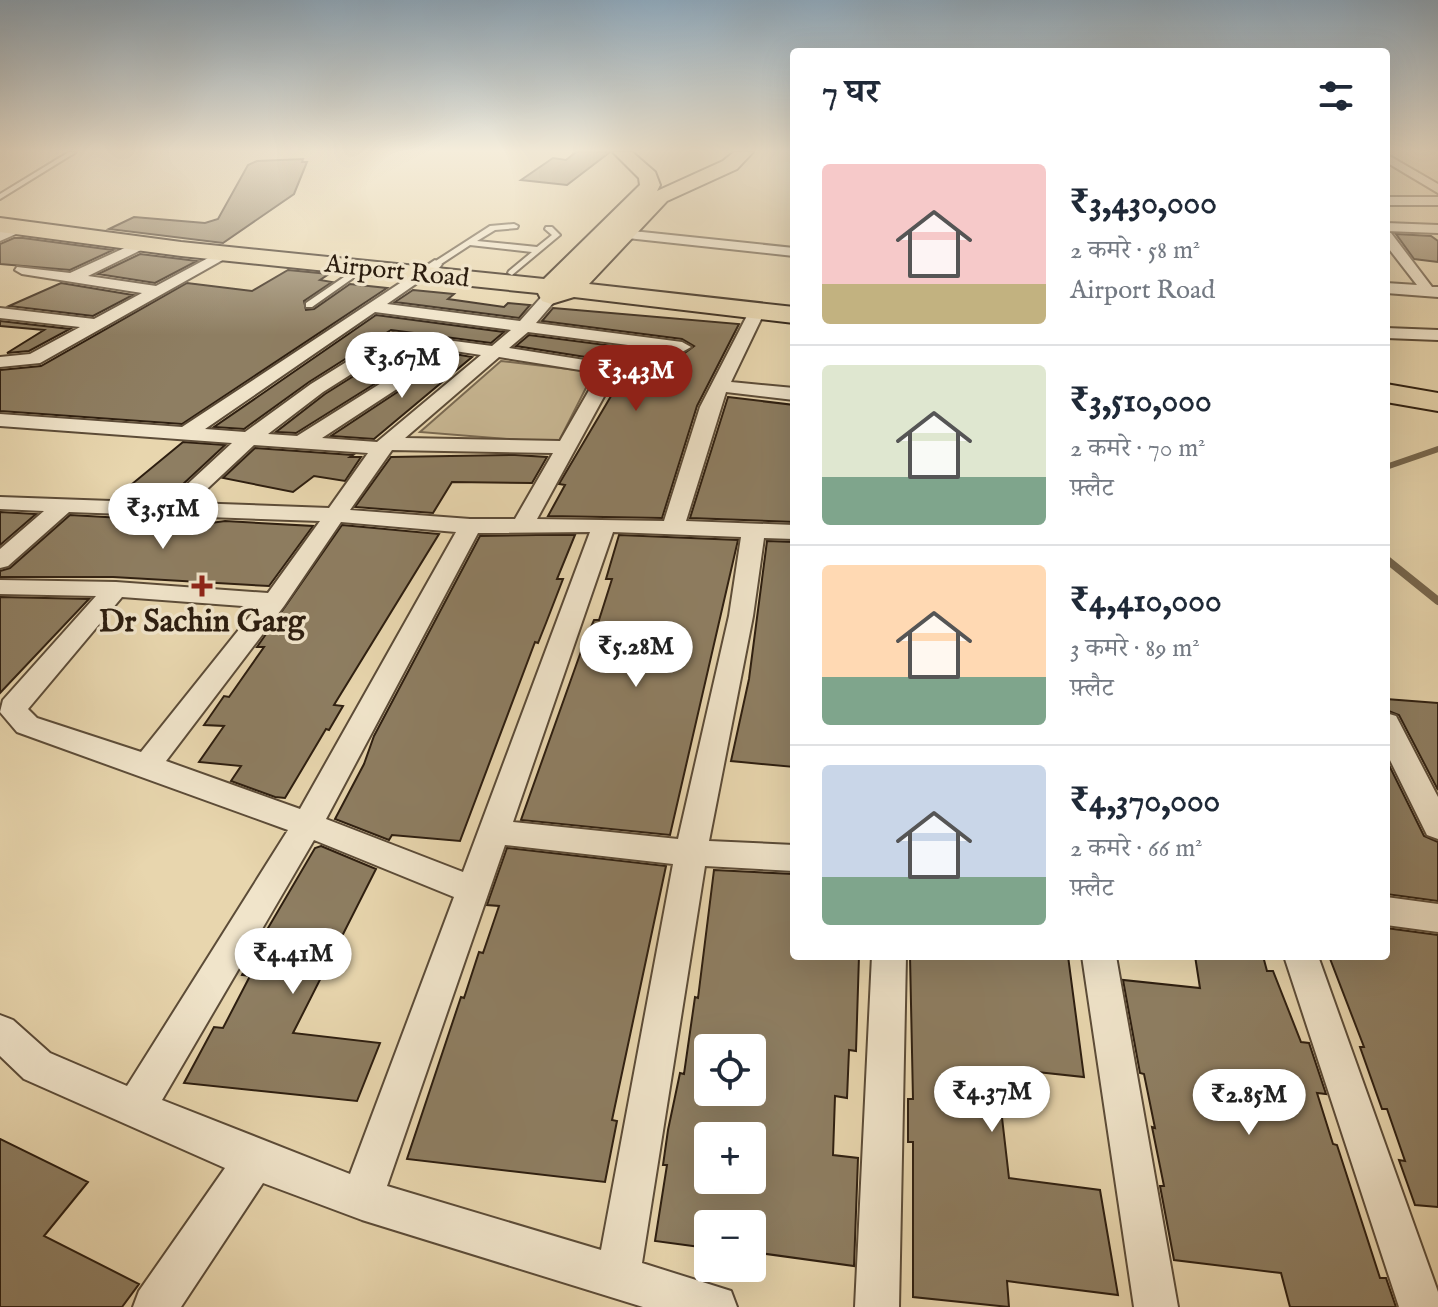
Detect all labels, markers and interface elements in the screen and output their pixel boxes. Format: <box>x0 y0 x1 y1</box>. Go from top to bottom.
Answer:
text: 7 घर <box>822 71 879 114</box>
icon: filters <box>1314 74 1358 118</box>
text: ₹3,430,000 <box>1070 182 1217 225</box>
icon: home <box>886 196 982 292</box>
text: 2 कमरे · 58 m² <box>1070 234 1200 267</box>
street label: Airport Road <box>322 247 471 295</box>
text: Airport Road <box>1070 274 1215 307</box>
pin: ₹3.67M <box>337 332 467 400</box>
text: ₹3.67M <box>363 341 441 374</box>
pin: ₹3.43M <box>571 345 701 413</box>
text: ₹3.43M <box>597 354 675 387</box>
text: ₹3,510,000 <box>1070 380 1212 423</box>
icon: home <box>886 397 982 493</box>
text: 2 कमरे · 70 m² <box>1070 432 1206 465</box>
text: फ़्लैट <box>1070 472 1113 505</box>
pin: ₹3.51M <box>98 483 228 551</box>
text: ₹3.51M <box>126 492 200 525</box>
marker: Dr Sachin Garg <box>191 575 213 597</box>
text: ₹4,410,000 <box>1070 580 1222 623</box>
icon: home <box>886 597 982 693</box>
place label: Dr Sachin Garg <box>99 602 307 643</box>
pin: ₹5.28M <box>571 621 701 689</box>
text: ₹5.28M <box>598 630 674 663</box>
text: 3 कमरे · 89 m² <box>1070 632 1200 665</box>
text: फ़्लैट <box>1070 672 1113 705</box>
text: ₹4,370,000 <box>1070 780 1220 823</box>
icon: home <box>886 797 982 893</box>
text: 2 कमरे · 66 m² <box>1070 832 1203 865</box>
text: फ़्लैट <box>1070 872 1113 905</box>
pin: ₹4.41M <box>228 928 358 996</box>
text: ₹4.41M <box>253 937 333 970</box>
map controls <box>694 1034 766 1282</box>
button: locate <box>694 1034 766 1106</box>
pin: ₹4.37M <box>927 1066 1057 1134</box>
pin: ₹2.85M <box>1184 1069 1314 1137</box>
text: ₹4.37M <box>952 1075 1032 1108</box>
text: ₹2.85M <box>1211 1078 1287 1111</box>
button: + <box>694 1122 766 1194</box>
button: − <box>694 1210 766 1282</box>

